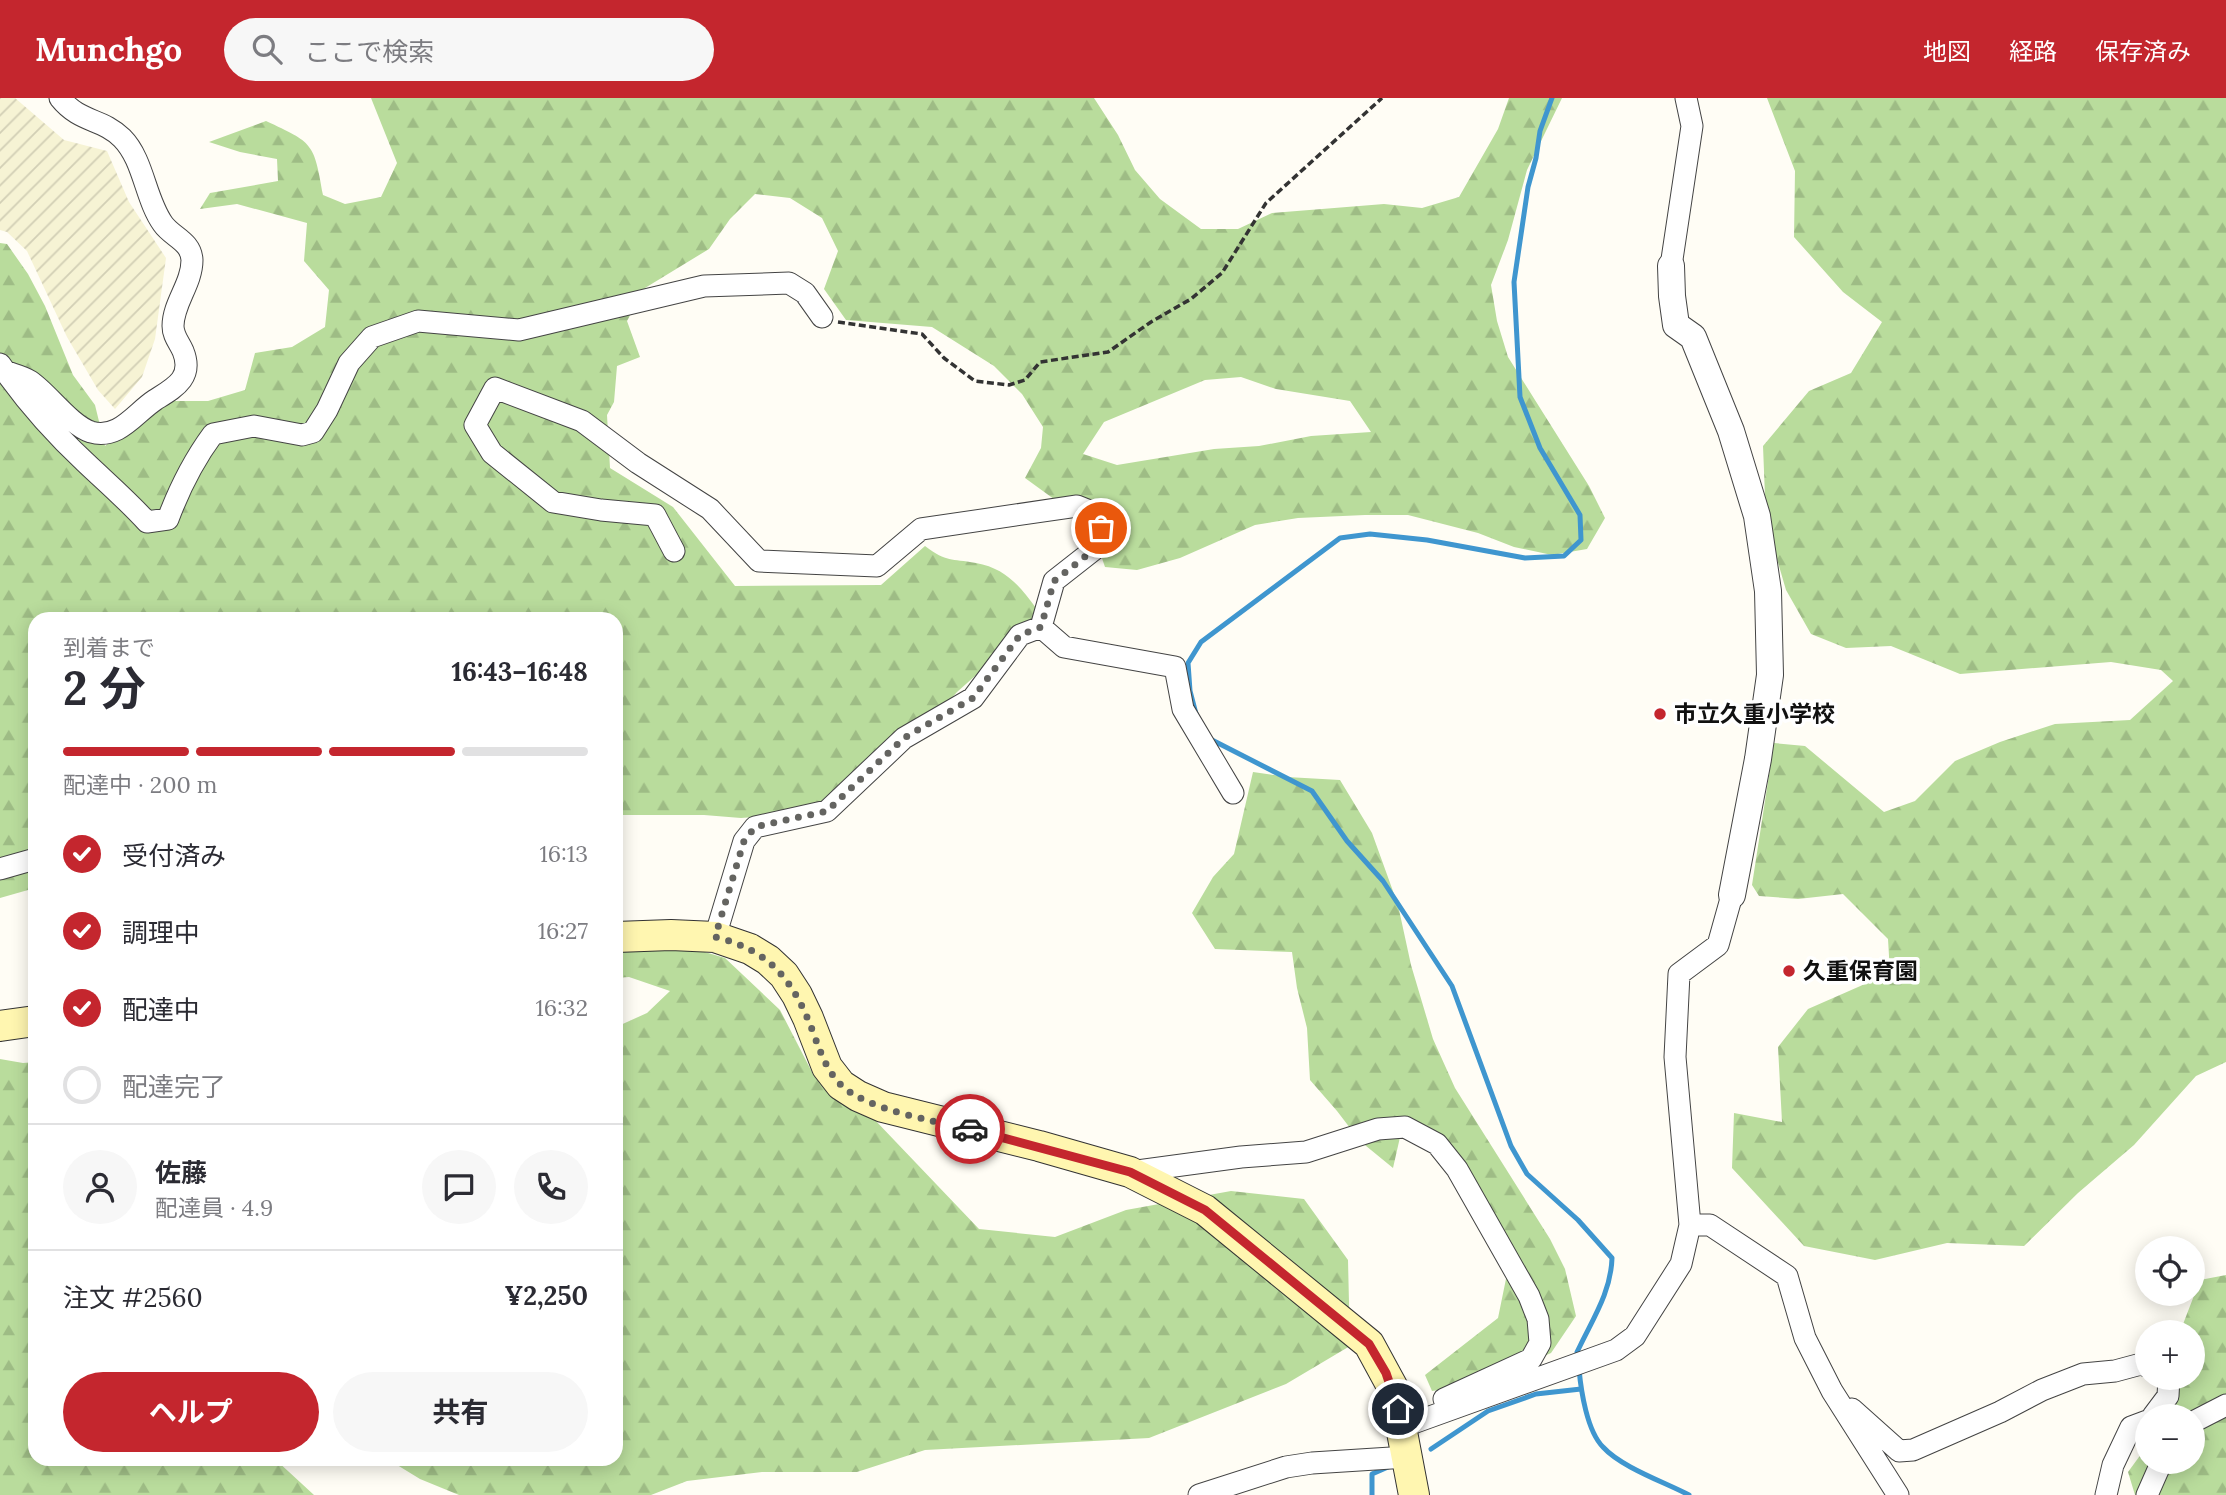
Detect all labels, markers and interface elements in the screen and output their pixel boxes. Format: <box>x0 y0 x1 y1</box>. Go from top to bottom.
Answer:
search box <box>224 18 714 81</box>
text: Munchgo <box>35 28 182 70</box>
icon: search <box>248 30 286 68</box>
text: ここで検索 <box>304 35 434 68</box>
text: 地図 <box>1923 36 1971 67</box>
text: 経路 <box>2009 36 2057 67</box>
text: 保存済み <box>2095 36 2191 67</box>
pin <box>1071 498 1131 558</box>
icon: bag <box>1082 509 1120 547</box>
text: 到着まで <box>63 633 155 662</box>
text: 16:43–16:48 <box>451 655 588 688</box>
text: 2 分 <box>63 659 146 718</box>
place label: 市立久重小学校 <box>1674 699 1835 728</box>
marker: 市立久重小学校 <box>1652 706 1668 722</box>
text: 配達中 · 200 m <box>63 770 217 799</box>
icon: check <box>63 835 101 873</box>
text: 受付済み <box>122 839 226 872</box>
text: 16:13 <box>539 839 588 868</box>
icon: check <box>63 912 101 950</box>
text: 調理中 <box>122 916 200 949</box>
text: 16:27 <box>538 916 588 945</box>
place label: 久重保育園 <box>1803 956 1918 985</box>
marker: 久重保育園 <box>1781 963 1797 979</box>
icon: check <box>63 989 101 1027</box>
text: 配達中 <box>122 993 200 1026</box>
text: 16:32 <box>535 993 588 1022</box>
text: 配達完了 <box>122 1070 226 1103</box>
courier <box>935 1094 1005 1164</box>
icon: car <box>951 1110 989 1148</box>
button: person <box>63 1150 137 1224</box>
button: chat <box>422 1150 496 1224</box>
button: phone <box>514 1150 588 1224</box>
text: 佐藤 <box>155 1156 207 1189</box>
text: 配達員 · 4.9 <box>155 1193 273 1222</box>
map controls <box>2135 1236 2205 1474</box>
button: locate <box>2135 1236 2205 1306</box>
text: ¥2,250 <box>504 1279 588 1312</box>
text: 注文 #2560 <box>63 1281 203 1314</box>
button: + <box>2135 1320 2205 1390</box>
button: ヘルプ <box>63 1372 319 1452</box>
button: 共有 <box>333 1372 588 1452</box>
pin <box>1368 1379 1428 1439</box>
icon: home <box>1379 1390 1417 1428</box>
button: − <box>2135 1404 2205 1474</box>

